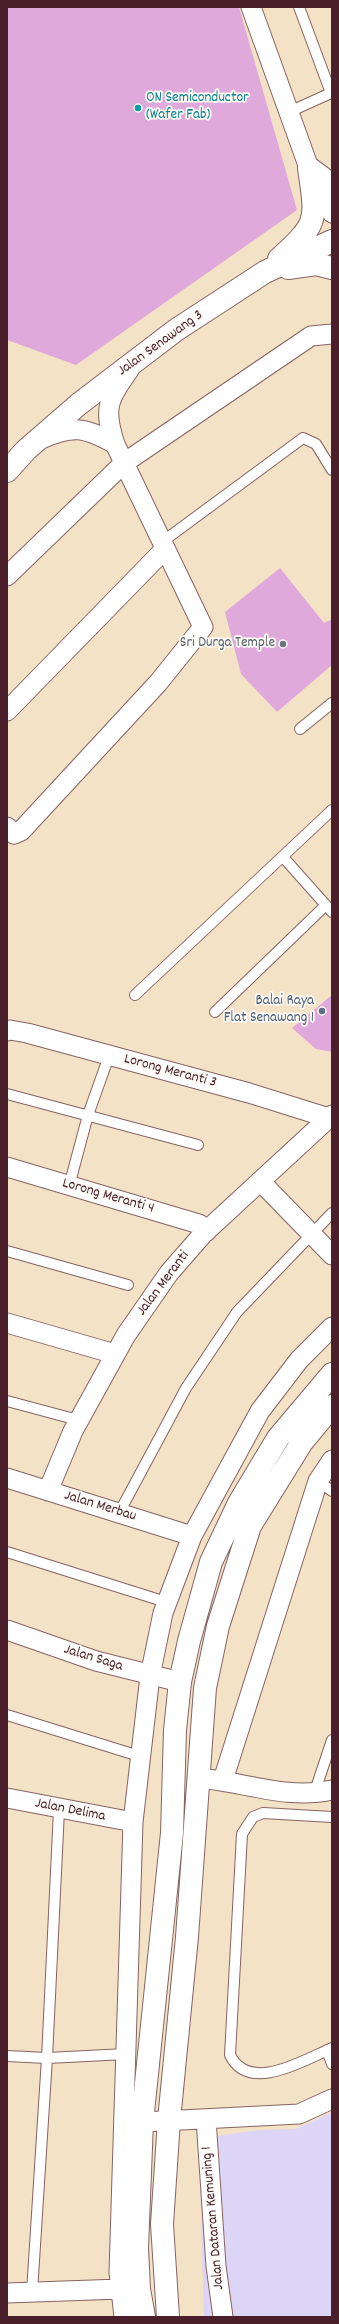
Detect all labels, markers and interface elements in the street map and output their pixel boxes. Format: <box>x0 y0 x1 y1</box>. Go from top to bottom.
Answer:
place label: ON Semiconductor (Wafer Fab) <box>146 90 249 125</box>
marker: ON Semiconductor (Wafer Fab) <box>133 103 143 113</box>
street label: Jalan Senawang 3 <box>115 307 207 381</box>
place label: Sri Durga Temple <box>180 635 275 653</box>
marker: Sri Durga Temple <box>278 639 288 649</box>
place label: Balai Raya Flat Senawang 1 <box>224 993 314 1028</box>
marker: Balai Raya Flat Senawang 1 <box>317 1006 327 1016</box>
street label: Lorong Meranti 3 <box>122 1051 218 1093</box>
street label: Lorong Meranti 4 <box>60 1175 156 1219</box>
street label: Jalan Meranti <box>134 1248 194 1320</box>
street label: Jalan Merbau <box>62 1488 138 1526</box>
street label: Jalan Saga <box>61 1642 125 1676</box>
street label: Jalan Delima <box>33 1795 107 1827</box>
street label: Jalan Dataran Kemuning 1 <box>199 2146 229 2290</box>

